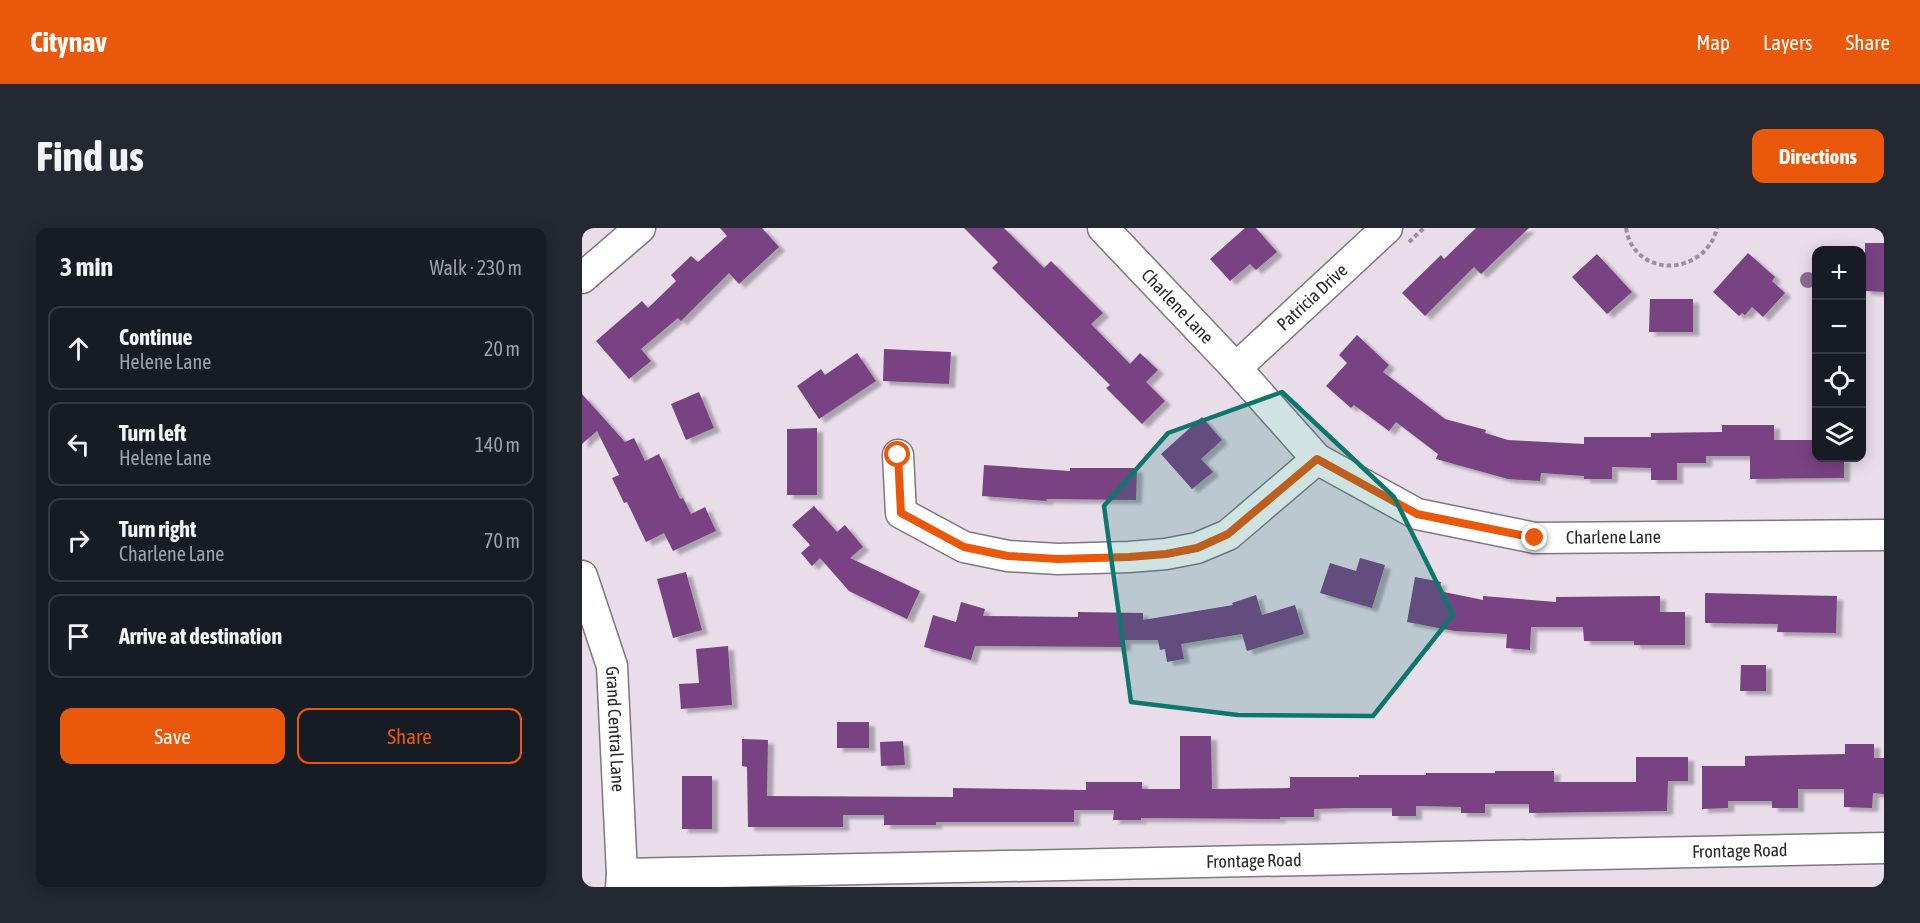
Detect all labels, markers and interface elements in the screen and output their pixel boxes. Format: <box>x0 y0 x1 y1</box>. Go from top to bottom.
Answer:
text: Citynav <box>30 26 107 58</box>
text: Map <box>1696 30 1730 54</box>
text: Layers <box>1763 30 1813 54</box>
text: Share <box>1846 30 1890 54</box>
button: Directions <box>1752 129 1884 183</box>
text: Find us <box>36 132 144 180</box>
map controls <box>1812 246 1866 462</box>
button: + <box>1812 246 1866 300</box>
text: 3 min <box>60 252 113 282</box>
text: Walk · 230 m <box>430 256 522 279</box>
street label: Patricia Drive <box>1272 259 1351 335</box>
street label: Charlene Lane <box>1137 264 1218 348</box>
button: − <box>1812 300 1866 354</box>
text: Continue <box>119 324 193 350</box>
icon: ahead <box>62 332 95 365</box>
text: 20 m <box>484 337 520 360</box>
text: Helene Lane <box>119 350 211 373</box>
button: locate <box>1812 354 1866 408</box>
button: layers <box>1812 408 1866 462</box>
text: Turn left <box>119 420 186 446</box>
icon: left <box>62 428 95 461</box>
text: 140 m <box>475 433 520 456</box>
route start <box>884 441 910 467</box>
text: Helene Lane <box>119 446 211 469</box>
text: Turn right <box>119 516 196 542</box>
icon: right <box>62 524 95 557</box>
route end <box>1521 524 1547 550</box>
street label: Charlene Lane <box>1566 526 1661 548</box>
text: 70 m <box>484 529 520 552</box>
text: Charlene Lane <box>119 542 224 565</box>
icon: arrive <box>62 620 95 653</box>
text: Arrive at destination <box>119 623 282 649</box>
street label: Grand Central Lane <box>602 666 629 792</box>
button: Save <box>60 708 285 764</box>
button: Share <box>297 708 522 764</box>
street label: Frontage Road <box>1692 839 1788 862</box>
street label: Frontage Road <box>1206 849 1302 872</box>

